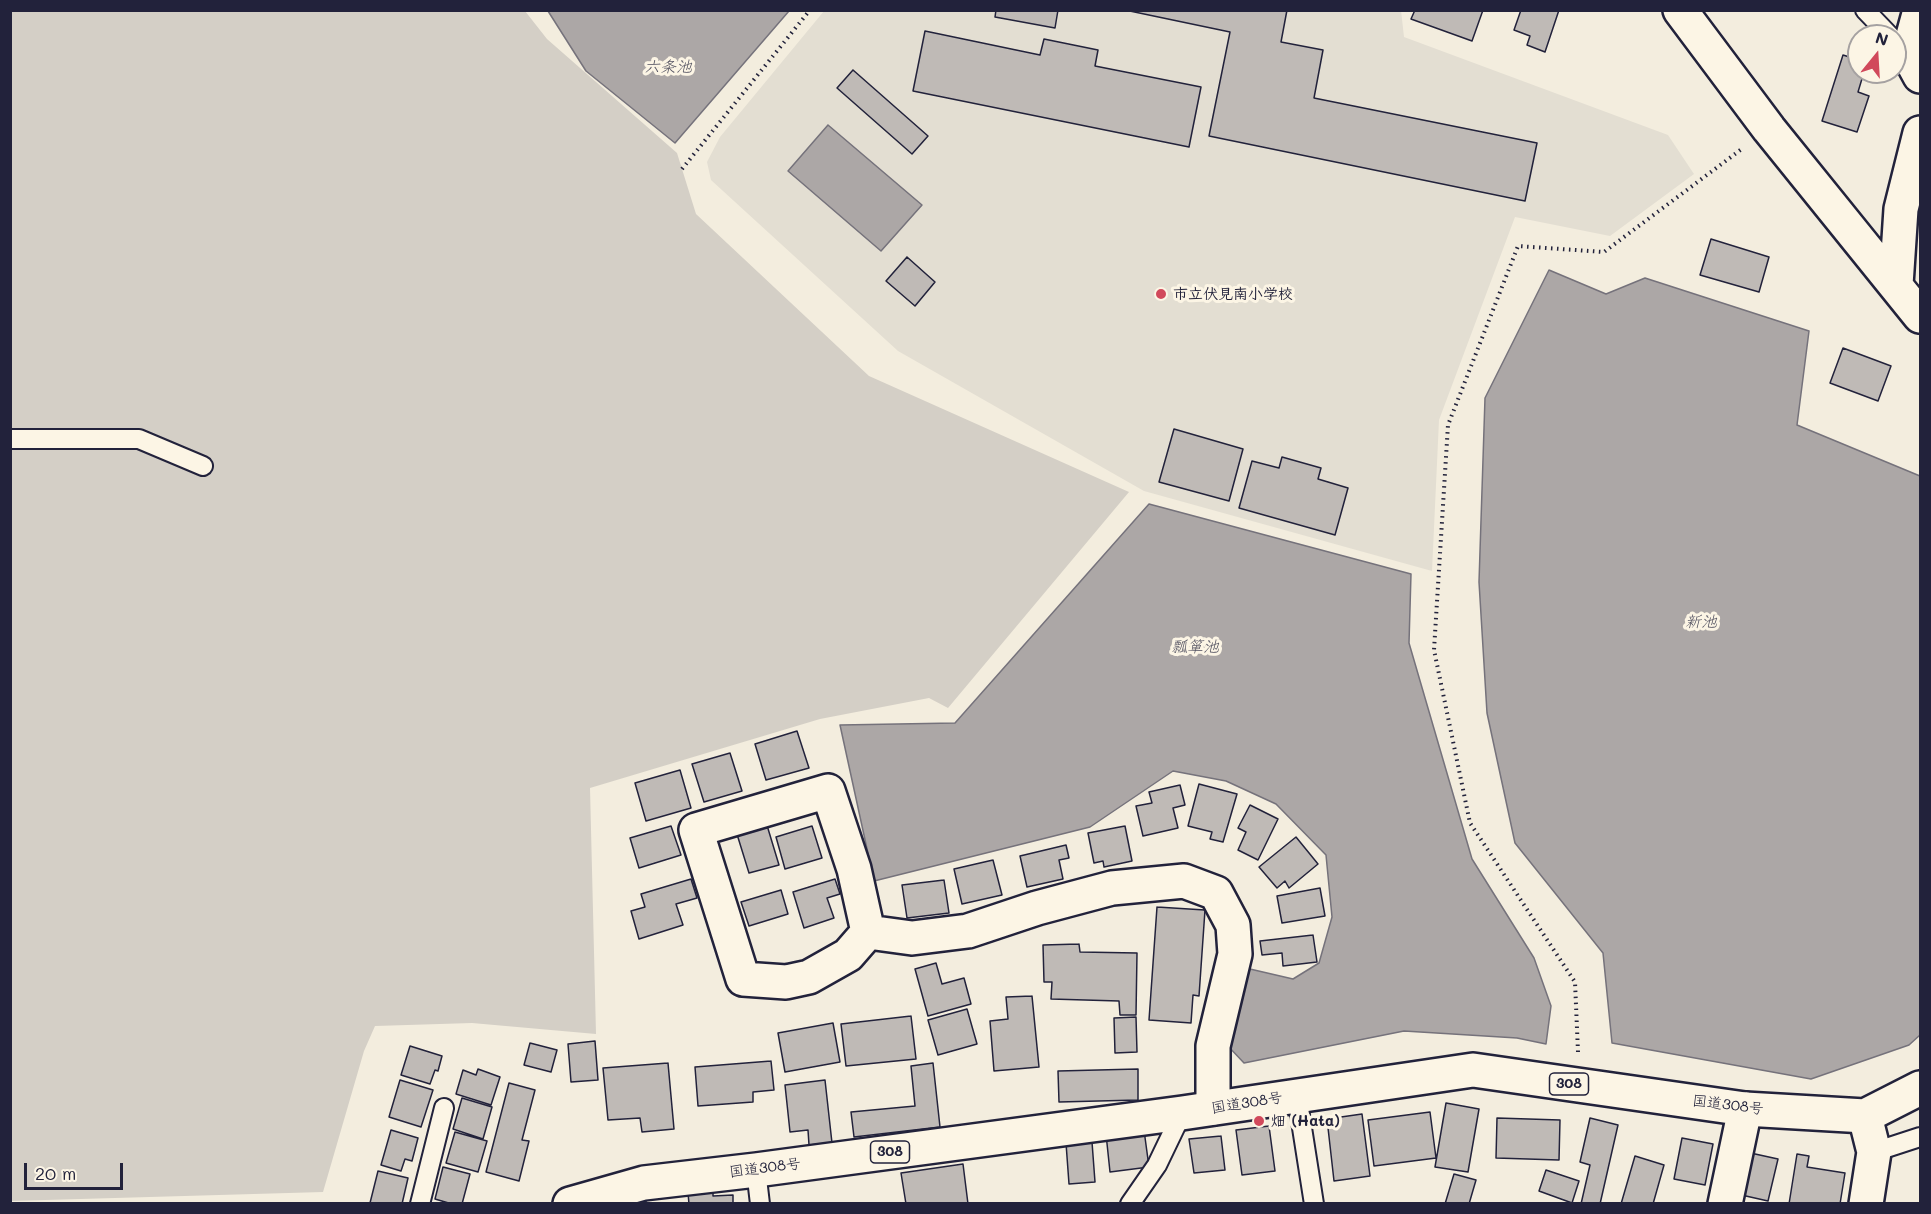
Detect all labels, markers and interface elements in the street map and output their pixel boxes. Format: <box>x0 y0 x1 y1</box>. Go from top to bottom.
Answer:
north arrow <box>1847 24 1907 84</box>
text: N <box>1873 26 1891 50</box>
water label: 六条池 <box>644 57 692 77</box>
place label: 市立伏見南小学校 <box>1173 285 1293 303</box>
marker: 市立伏見南小学校 <box>1154 287 1168 301</box>
water label: 新池 <box>1685 612 1717 632</box>
water label: 瓢箪池 <box>1171 637 1219 657</box>
road number: 308 <box>1550 1073 1588 1095</box>
street label: 国道308号 <box>1210 1088 1284 1118</box>
street label: 国道308号 <box>1691 1092 1765 1118</box>
place label: 畑 (Hata) <box>1271 1112 1340 1130</box>
marker: 畑 (Hata) <box>1252 1114 1266 1128</box>
road number: 308 <box>870 1141 910 1163</box>
scale bar <box>27 1151 126 1189</box>
street label: 国道308号 <box>728 1155 802 1181</box>
text: 20 m <box>35 1161 76 1185</box>

